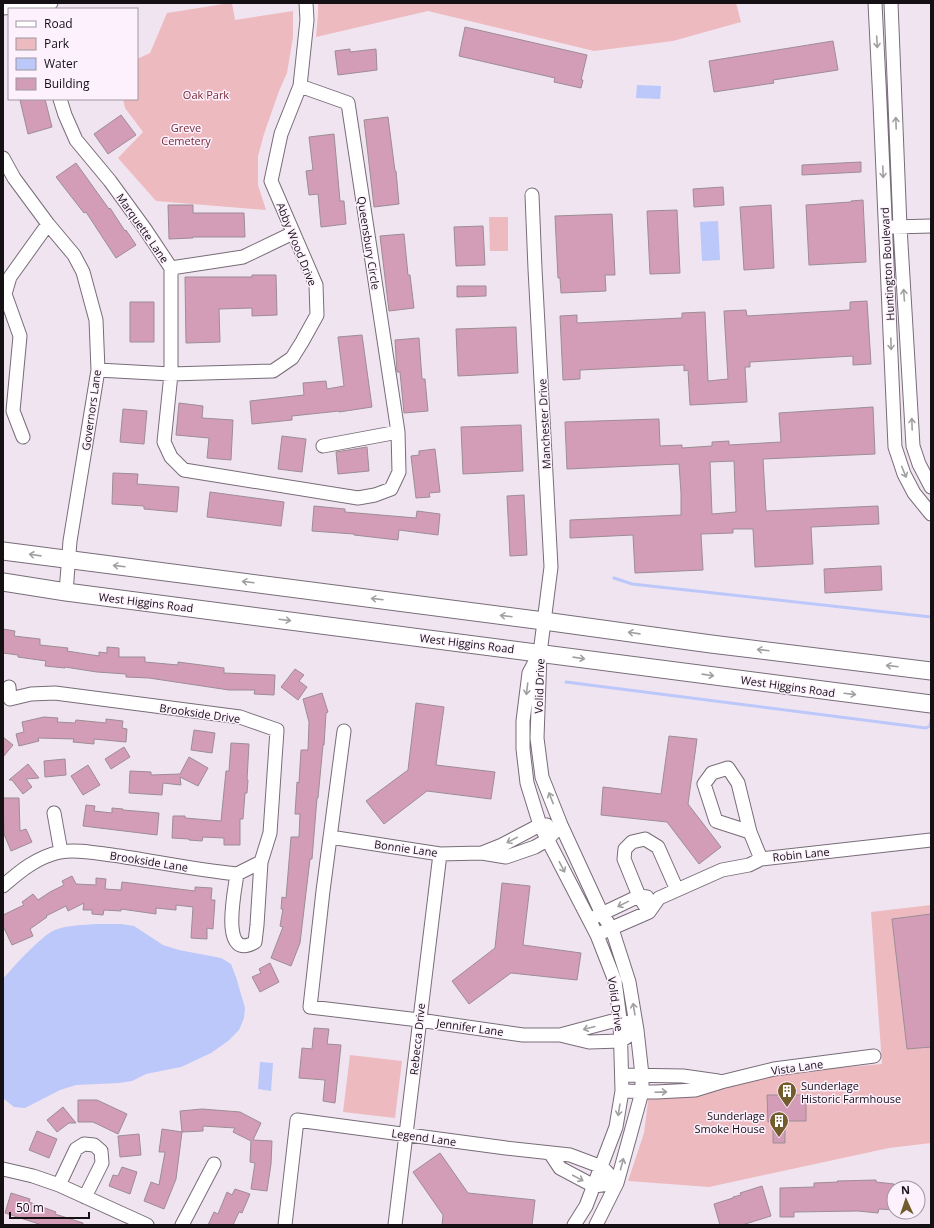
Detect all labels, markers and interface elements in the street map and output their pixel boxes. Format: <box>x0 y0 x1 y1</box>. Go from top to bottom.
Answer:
legend <box>8 8 138 100</box>
text: Road <box>44 15 73 32</box>
text: Park <box>44 35 70 52</box>
one-way arrow <box>873 35 880 48</box>
text: Water <box>44 55 78 72</box>
text: Building <box>44 75 90 92</box>
park label: Oak Park <box>183 87 229 102</box>
one-way arrow <box>892 117 900 130</box>
park label: Greve Cemetery <box>161 120 211 148</box>
one-way arrow <box>879 165 887 178</box>
street label: Marquette Lane <box>113 190 173 266</box>
street label: Queensbury Circle <box>354 195 384 291</box>
street label: Abby Wood Drive <box>273 200 321 288</box>
street label: Huntington Boulevard <box>877 207 897 321</box>
one-way arrow <box>901 289 908 302</box>
one-way arrow <box>887 337 894 350</box>
street label: Governors Lane <box>78 369 104 451</box>
street label: Manchester Drive <box>534 378 554 470</box>
one-way arrow <box>908 418 915 431</box>
one-way arrow <box>900 466 908 478</box>
one-way arrow <box>29 551 42 559</box>
one-way arrow <box>113 562 126 570</box>
one-way arrow <box>242 579 255 586</box>
street label: West Higgins Road <box>98 589 194 615</box>
one-way arrow <box>371 595 384 603</box>
one-way arrow <box>499 612 512 620</box>
one-way arrow <box>278 616 291 624</box>
one-way arrow <box>628 629 641 637</box>
street label: West Higgins Road <box>419 630 515 656</box>
one-way arrow <box>757 646 770 654</box>
one-way arrow <box>572 654 585 662</box>
street label: Volid Drive <box>531 658 547 714</box>
one-way arrow <box>886 662 899 670</box>
one-way arrow <box>701 671 714 679</box>
street label: West Higgins Road <box>740 672 836 700</box>
one-way arrow <box>523 682 531 695</box>
one-way arrow <box>843 690 856 698</box>
street label: Brookside Drive <box>159 700 241 726</box>
one-way arrow <box>546 792 554 804</box>
street label: Bonnie Lane <box>373 836 439 860</box>
one-way arrow <box>506 836 518 844</box>
street label: Robin Lane <box>772 844 830 864</box>
street label: Brookside Lane <box>109 847 189 875</box>
one-way arrow <box>558 861 566 873</box>
one-way arrow <box>617 901 629 908</box>
street label: Volid Drive <box>605 976 627 1032</box>
street label: Rebecca Drive <box>406 1002 428 1076</box>
one-way arrow <box>630 1003 638 1016</box>
street label: Jennifer Lane <box>435 1015 504 1039</box>
one-way arrow <box>582 1025 595 1032</box>
street label: Vista Lane <box>770 1056 824 1078</box>
place label: Sunderlage Historic Farmhouse <box>801 1078 901 1106</box>
building icon: Sunderlage Historic Farmhouse <box>776 1080 798 1108</box>
one-way arrow <box>654 1088 667 1096</box>
one-way arrow <box>615 1103 623 1116</box>
place label: Sunderlage Smoke House <box>694 1108 765 1136</box>
building icon: Sunderlage Smoke House <box>768 1110 790 1138</box>
street label: Legend Lane <box>391 1125 457 1149</box>
one-way arrow <box>619 1158 626 1171</box>
one-way arrow <box>572 1175 584 1182</box>
north arrow <box>886 1180 926 1220</box>
text: N <box>901 1182 910 1197</box>
scale bar <box>10 1194 89 1220</box>
text: 50 m <box>16 1199 44 1216</box>

